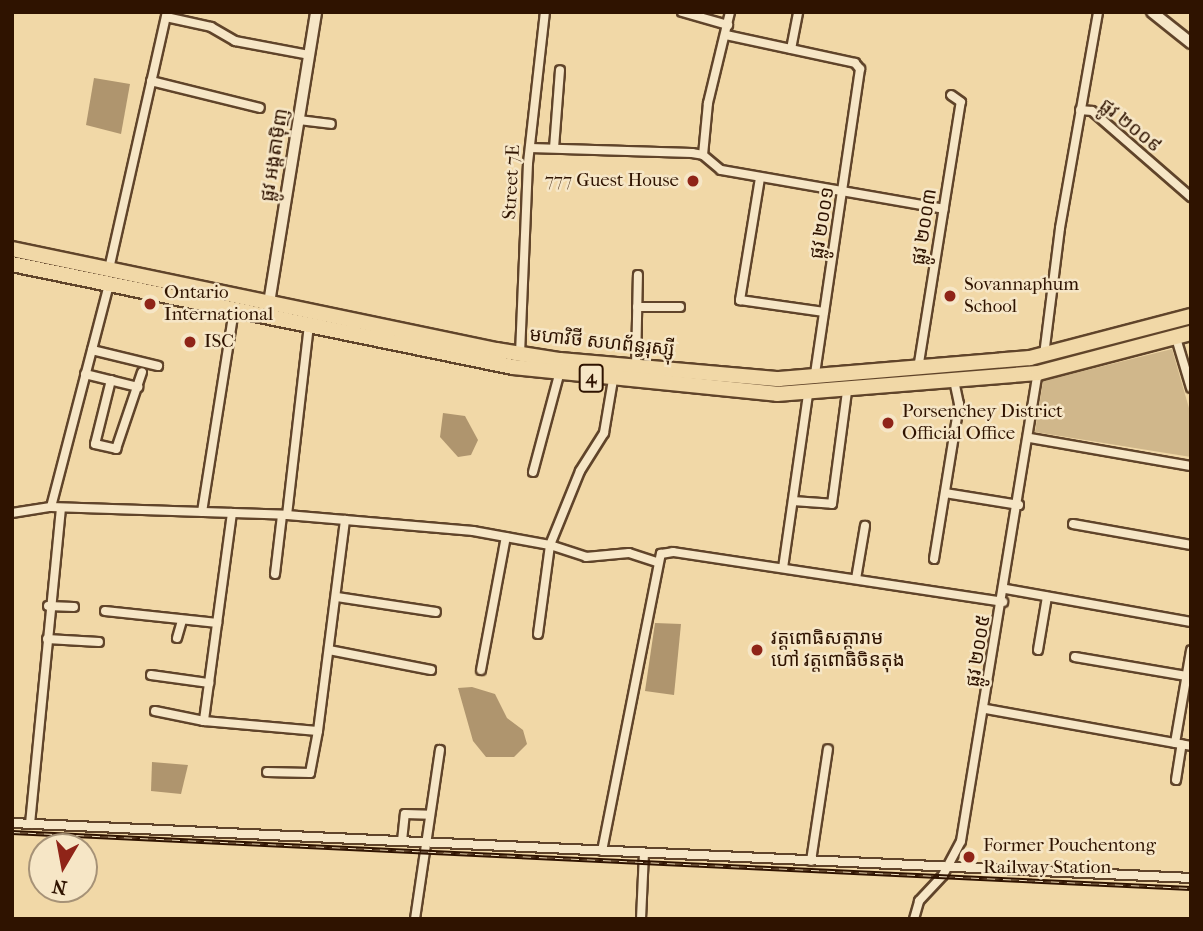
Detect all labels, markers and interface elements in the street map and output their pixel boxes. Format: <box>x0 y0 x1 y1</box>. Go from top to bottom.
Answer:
street label: ផ្លូវ ២០០៩ <box>1095 94 1165 158</box>
street label: ផ្លូវ អង្តតាម៉ិញ <box>256 107 294 203</box>
street label: Street 7E <box>499 144 525 220</box>
place label: 777 Guest House <box>545 170 679 192</box>
marker: 777 Guest House <box>685 173 701 189</box>
street label: ផ្លូវ ២០០១ <box>806 185 840 261</box>
street label: ផ្លូវ ២០០៣ <box>908 187 942 267</box>
place label: Sovannaphum School <box>964 274 1079 318</box>
place label: Ontario International <box>164 282 273 326</box>
marker: Sovannaphum School <box>942 288 958 304</box>
marker: Ontario International <box>142 296 158 312</box>
street label: មហាវិថី សហព័ន្ធរុស្ស៊ី <box>528 324 676 362</box>
place label: ISC <box>204 331 234 353</box>
marker: ISC <box>182 334 198 350</box>
road number: 4 <box>577 364 605 392</box>
place label: Porsenchey District Official Office <box>902 401 1063 445</box>
marker: Porsenchey District Official Office <box>880 415 896 431</box>
street label: ផ្លូវ ២០០៥ <box>962 613 996 689</box>
place label: វត្តពោធិសត្តារាម ហៅ វត្តពោធិចិនតុង <box>771 628 905 672</box>
marker: វត្តពោធិសត្តារាម ហៅ វត្តពោធិចិនតុង <box>749 642 765 658</box>
north arrow <box>28 833 98 903</box>
place label: Former Pouchentong Railway Station <box>983 835 1156 879</box>
marker: Former Pouchentong Railway Station <box>961 849 977 865</box>
text: N <box>51 875 69 899</box>

